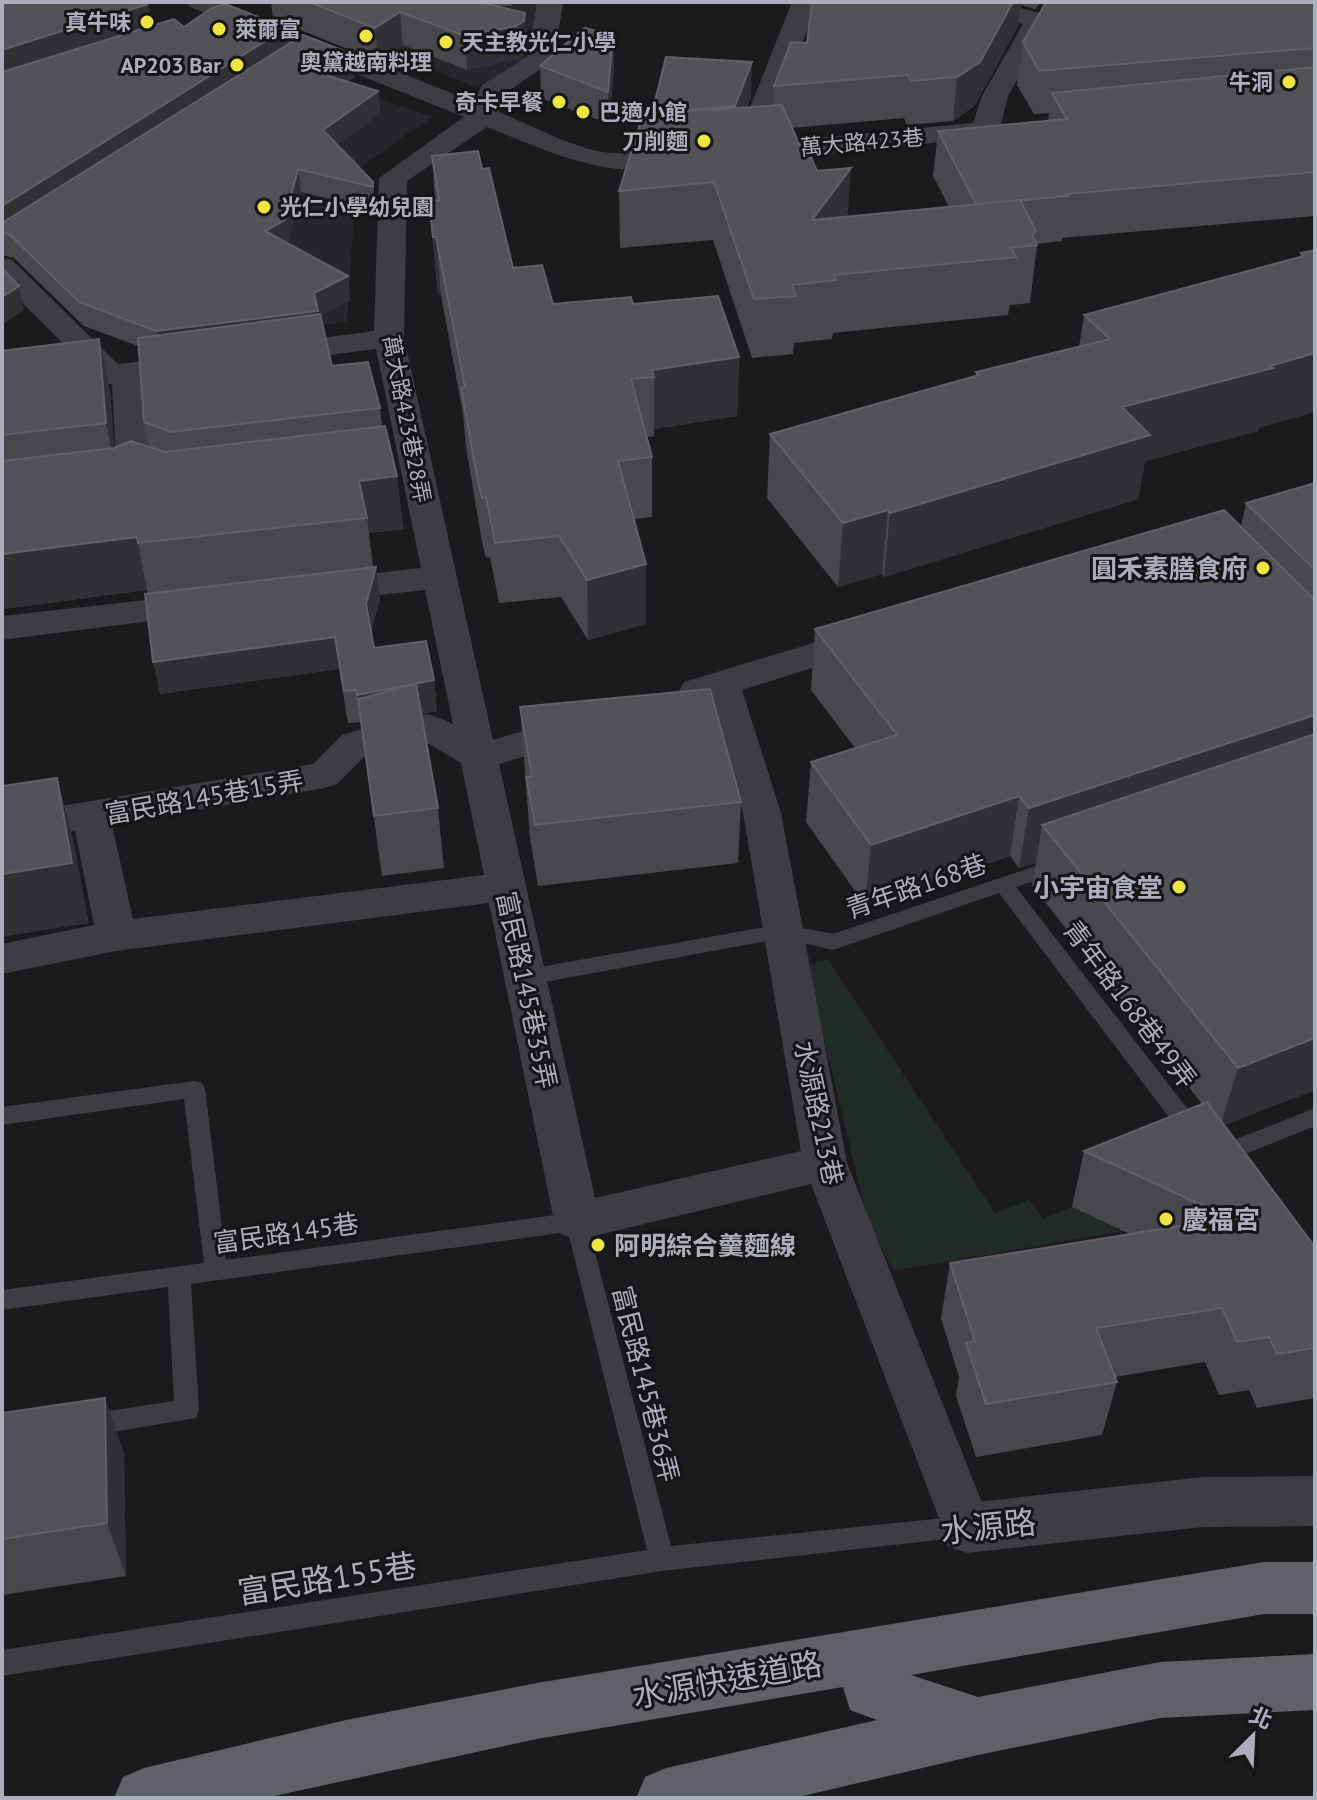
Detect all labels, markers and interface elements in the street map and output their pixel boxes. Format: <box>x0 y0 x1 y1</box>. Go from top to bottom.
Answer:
place label: 真牛味 <box>65 8 131 36</box>
marker: 真牛味 <box>138 13 156 31</box>
place label: 萊爾富 <box>235 15 301 43</box>
marker: 萊爾富 <box>210 20 228 38</box>
marker: 奧黛越南料理 <box>357 27 375 45</box>
place label: 天主教光仁小學 <box>462 28 616 56</box>
marker: 天主教光仁小學 <box>437 33 455 51</box>
place label: 奧黛越南料理 <box>300 48 432 76</box>
place label: AP203 Bar <box>120 51 221 79</box>
marker: AP203 Bar <box>228 56 246 74</box>
place label: 牛洞 <box>1229 68 1273 96</box>
marker: 牛洞 <box>1280 73 1298 91</box>
place label: 奇卡早餐 <box>455 88 543 116</box>
marker: 奇卡早餐 <box>550 93 568 111</box>
place label: 巴適小館 <box>599 98 687 126</box>
marker: 巴適小館 <box>574 103 592 121</box>
street label: 萬大路423巷 <box>799 123 925 161</box>
place label: 刀削麵 <box>622 127 688 155</box>
marker: 刀削麵 <box>695 132 713 150</box>
place label: 光仁小學幼兒園 <box>280 193 434 221</box>
marker: 光仁小學幼兒園 <box>255 198 273 216</box>
street label: 萬大路423巷28弄 <box>377 333 437 505</box>
place label: 圓禾素膳食府 <box>1091 552 1247 585</box>
marker: 圓禾素膳食府 <box>1254 559 1272 577</box>
street label: 富民路145巷15弄 <box>102 763 306 831</box>
street label: 青年路168巷 <box>841 847 991 925</box>
place label: 小宇宙食堂 <box>1033 871 1163 904</box>
marker: 小宇宙食堂 <box>1170 878 1188 896</box>
street label: 富民路145巷35弄 <box>490 888 564 1092</box>
street label: 青年路168巷49弄 <box>1056 914 1204 1094</box>
street label: 水源路213巷 <box>788 1038 850 1188</box>
place label: 慶福宮 <box>1182 1203 1260 1236</box>
street label: 富民路145巷 <box>211 1206 361 1260</box>
marker: 慶福宮 <box>1157 1210 1175 1228</box>
place label: 阿明綜合羹麵線 <box>614 1229 796 1262</box>
marker: 阿明綜合羹麵線 <box>589 1236 607 1254</box>
street label: 富民路145巷36弄 <box>606 1283 686 1485</box>
street label: 水源路 <box>938 1500 1038 1552</box>
street label: 富民路155巷 <box>235 1543 419 1613</box>
street label: 水源快速道路 <box>629 1642 825 1716</box>
north arrow <box>1213 1696 1293 1776</box>
text: 北 <box>1245 1700 1277 1735</box>

